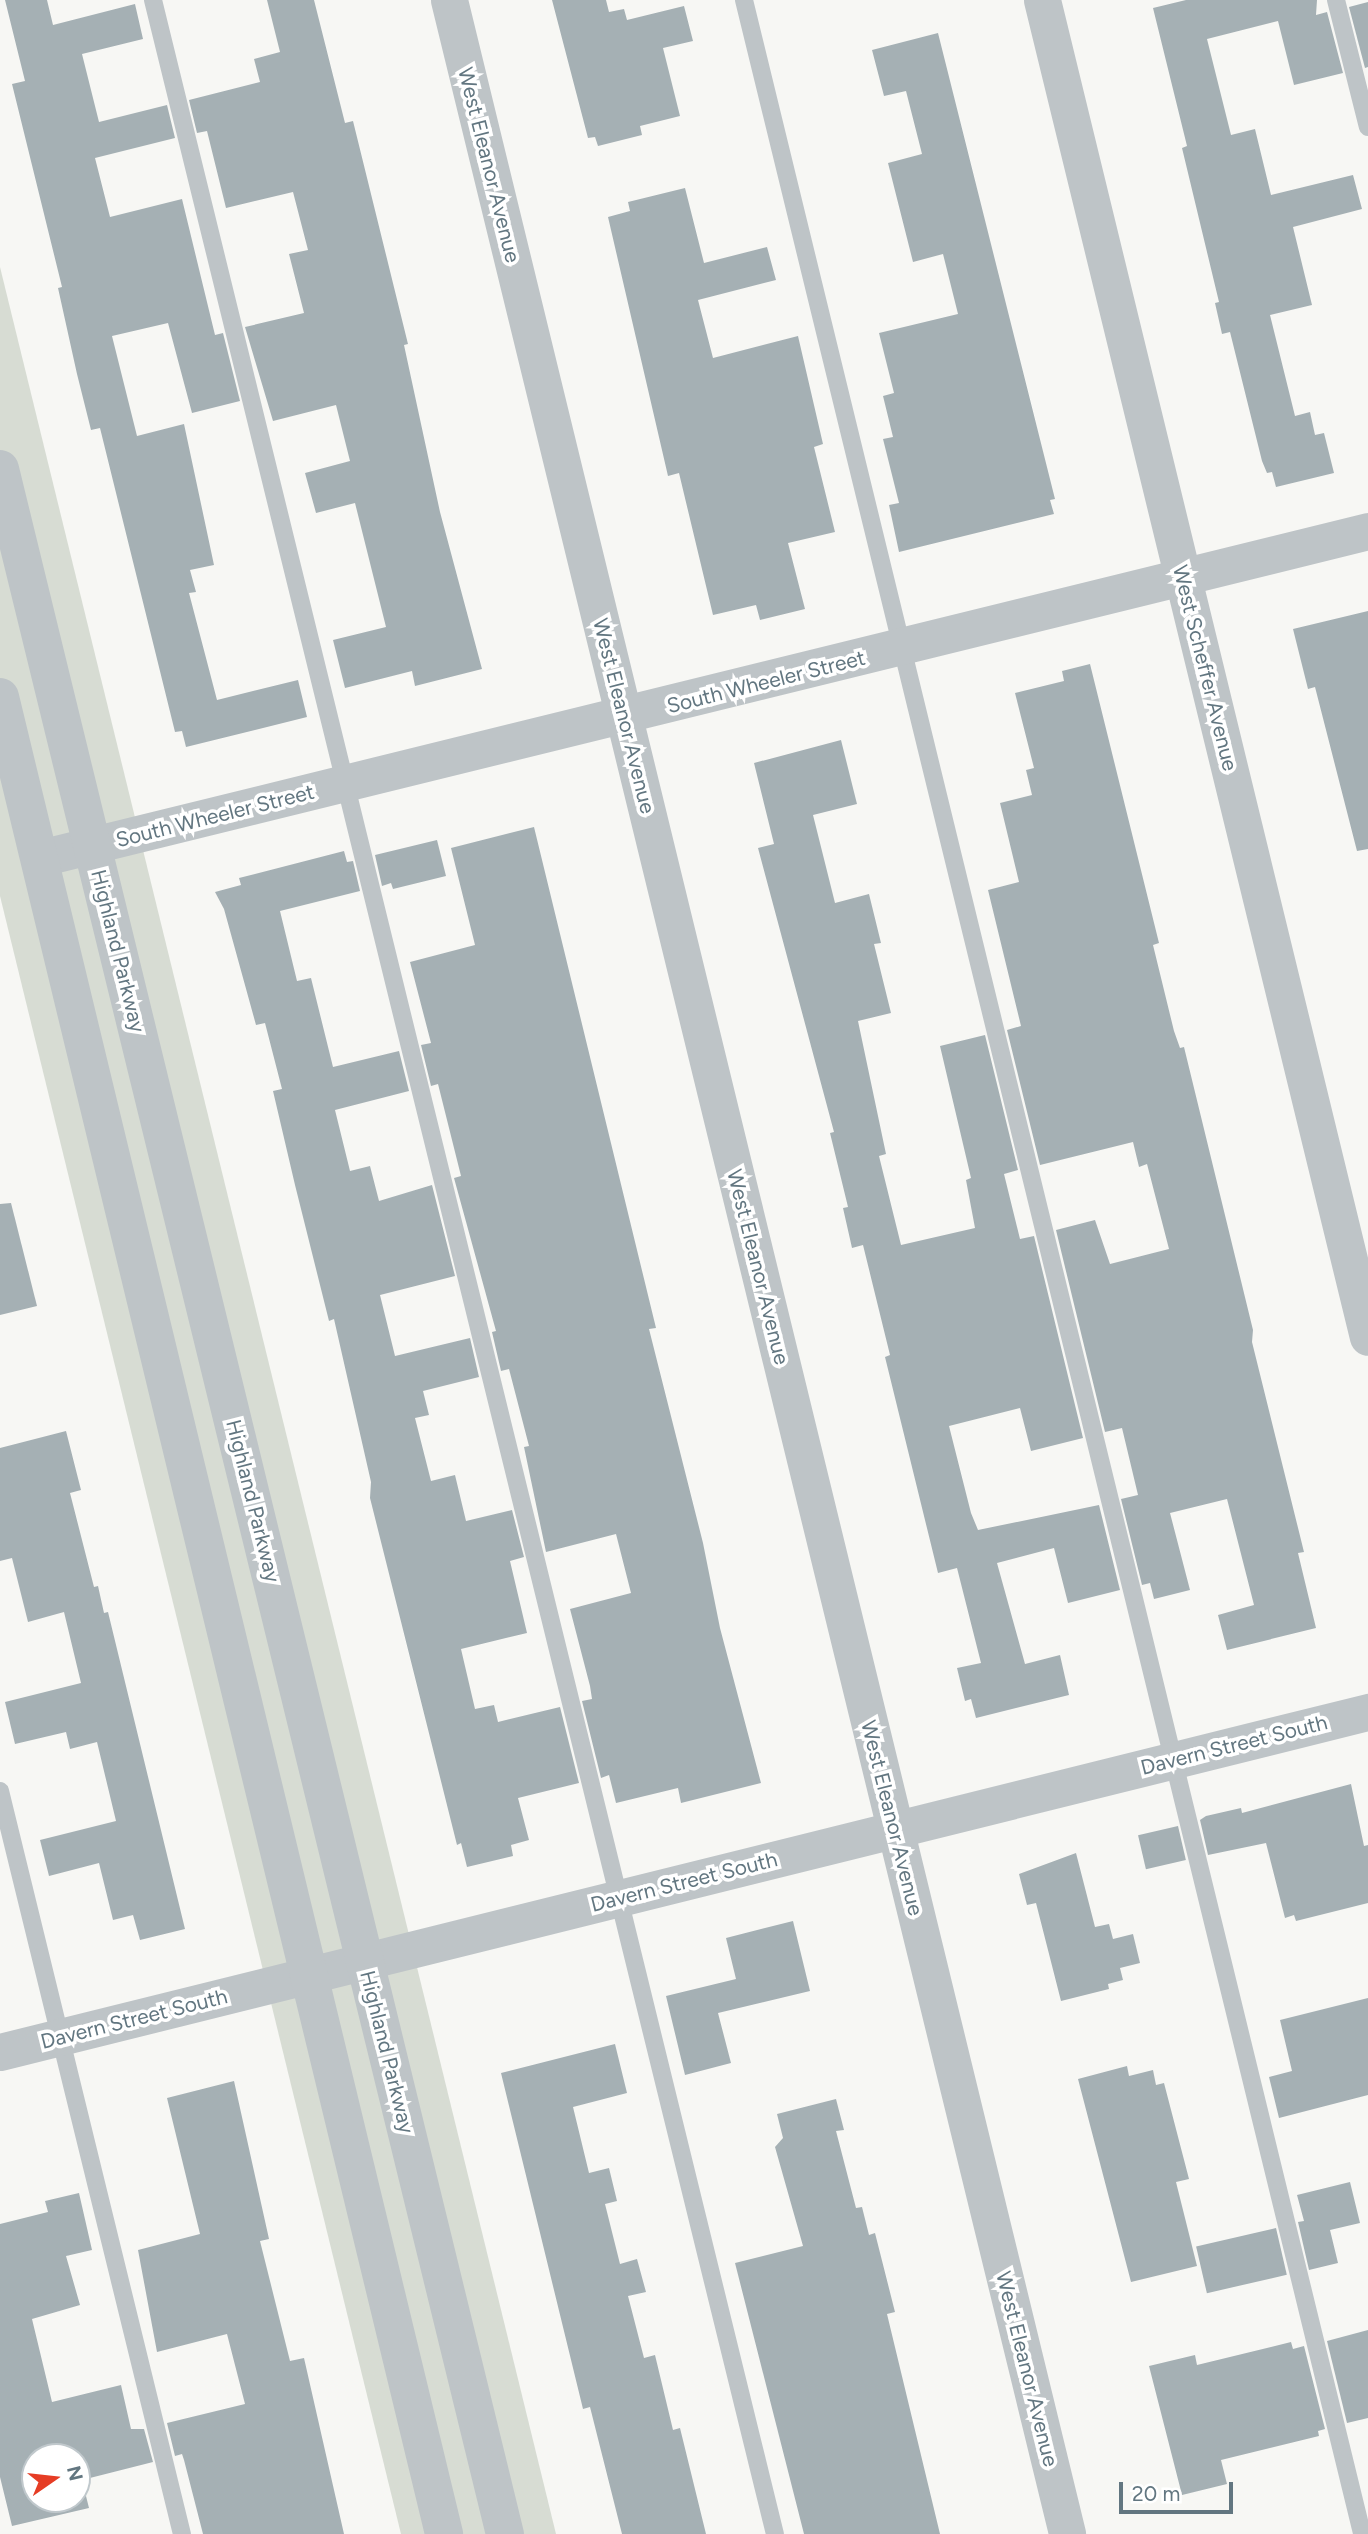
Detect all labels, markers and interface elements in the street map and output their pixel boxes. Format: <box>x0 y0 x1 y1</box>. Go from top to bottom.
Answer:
street label: West Eleanor Avenue <box>453 65 525 265</box>
street label: West Scheffer Avenue <box>1167 562 1243 774</box>
street label: West Eleanor Avenue <box>588 616 660 816</box>
street label: South Wheeler Street <box>664 645 868 719</box>
street label: South Wheeler Street <box>113 779 317 853</box>
street label: Highland Parkway <box>86 867 150 1035</box>
street label: West Eleanor Avenue <box>722 1167 794 1367</box>
street label: Highland Parkway <box>221 1417 285 1585</box>
street label: Davern Street South <box>1138 1710 1330 1780</box>
street label: West Eleanor Avenue <box>856 1718 928 1918</box>
street label: Davern Street South <box>588 1847 780 1917</box>
street label: Highland Parkway <box>355 1968 419 2136</box>
street label: Davern Street South <box>38 1984 230 2054</box>
street label: West Eleanor Avenue <box>991 2269 1063 2469</box>
north arrow <box>21 2443 91 2513</box>
text: N <box>62 2463 88 2483</box>
scale bar <box>1123 2468 1237 2512</box>
text: 20 m <box>1132 2481 1180 2506</box>

